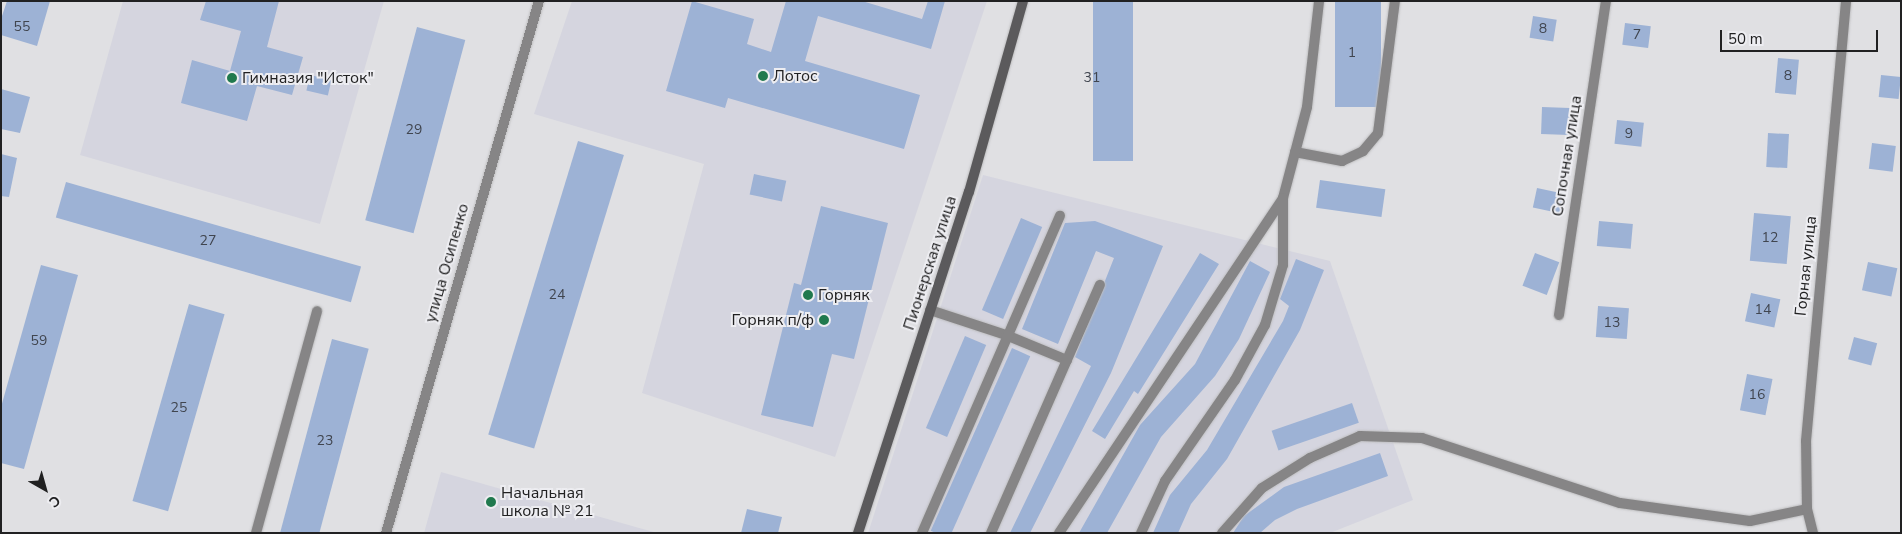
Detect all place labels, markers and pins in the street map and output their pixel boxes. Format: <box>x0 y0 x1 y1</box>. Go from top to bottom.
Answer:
place label: Лотос <box>773 66 818 86</box>
place label: Гимназия "Исток" <box>242 68 374 88</box>
marker: Лотос <box>757 70 769 82</box>
marker: Гимназия "Исток" <box>226 72 238 84</box>
place label: Горняк <box>818 285 870 305</box>
marker: Горняк <box>802 289 814 301</box>
place label: Горняк п/ф <box>732 310 814 330</box>
marker: Горняк п/ф <box>818 314 830 326</box>
place label: Начальная школа № 21 <box>501 483 594 521</box>
marker: Начальная школа № 21 <box>485 496 497 508</box>

